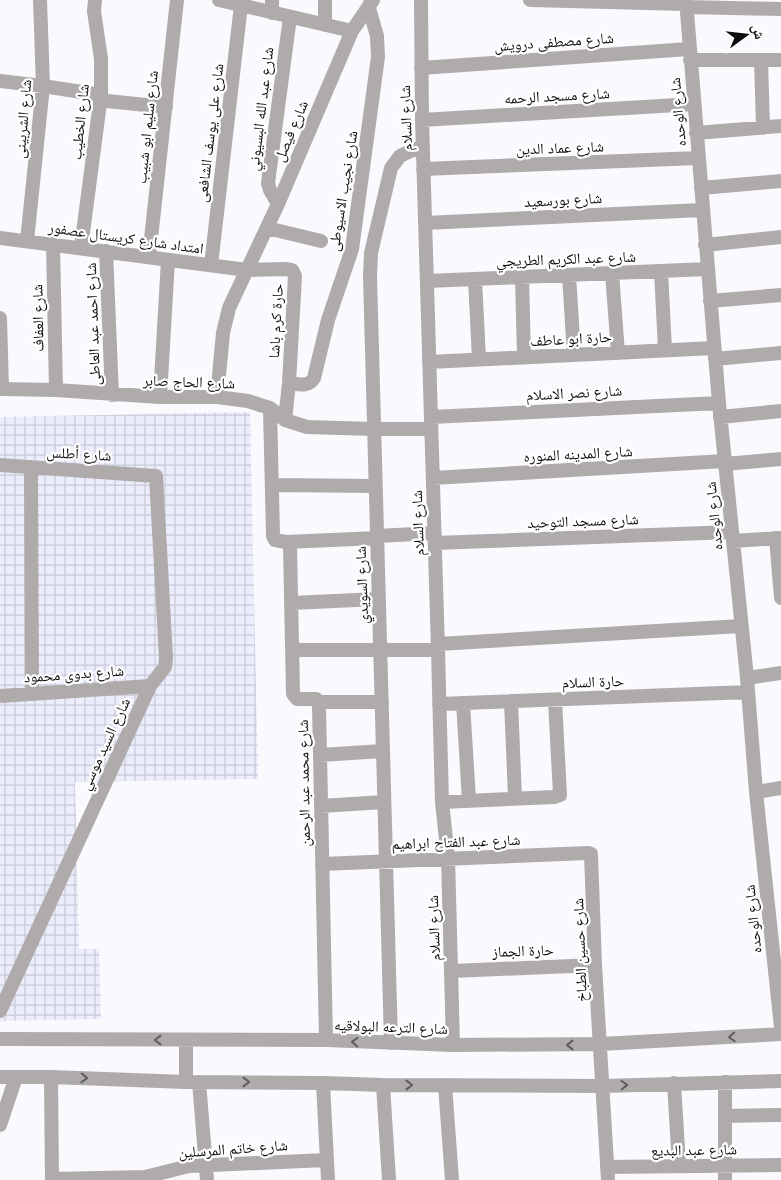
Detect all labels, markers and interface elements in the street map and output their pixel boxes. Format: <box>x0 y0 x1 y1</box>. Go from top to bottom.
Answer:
north arrow <box>721 10 771 60</box>
text: ش <box>747 22 770 42</box>
street label: شارع مصطفى درويش <box>493 27 615 56</box>
street label: شارع عبد الله البسيوني <box>242 46 280 172</box>
street label: شارع على يوسف الشافعى <box>191 62 228 204</box>
street label: شارع سليم ابو شبيب <box>130 69 163 185</box>
street label: شارع الوحده <box>664 77 691 147</box>
street label: شارع الشربينى <box>9 78 36 159</box>
street label: شارع مسجد الرحمه <box>504 82 610 109</box>
street label: شارع الخطيب <box>65 83 94 161</box>
street label: شارع السلام <box>394 85 417 151</box>
street label: شارع فيصل <box>268 97 313 165</box>
street label: شارع نجيب الاسيوطى <box>323 129 362 253</box>
street label: شارع عماد الدين <box>516 135 604 160</box>
street label: شارع بورسعيد <box>523 187 603 212</box>
street label: امتداد شارع كريستال عصفور <box>46 216 205 259</box>
street label: شارع عبد الكريم الطريجي <box>496 246 637 273</box>
street label: شارع احمد عبد العاطى <box>80 262 105 386</box>
street label: حارة كرم باشا <box>263 283 288 359</box>
street label: شارع العفاف <box>26 284 49 352</box>
street label: حارة ابو عاطف <box>530 326 613 351</box>
street label: شارع الحاج صابر <box>141 369 236 394</box>
street label: شارع نصر الاسلام <box>525 379 623 406</box>
street label: شارع المدينه المنوره <box>523 440 633 467</box>
street label: شارع أطلس <box>46 441 112 466</box>
street label: شارع الوحده <box>699 480 728 551</box>
street label: شارع السلام <box>406 490 429 556</box>
street label: شارع مسجد التوحيد <box>527 508 639 533</box>
street label: شارع السويدي <box>350 546 375 624</box>
street label: شارع بدوى محمود <box>23 660 125 687</box>
street label: حارة السلام <box>561 670 625 693</box>
street label: شارع السيد موسي <box>74 694 137 794</box>
street label: شارع محمد عبد الرحمن <box>292 719 315 847</box>
street label: شارع عبد الفتاح ابراهيم <box>391 829 521 854</box>
street label: شارع الوحده <box>738 883 767 954</box>
street label: شارع السلام <box>422 895 445 961</box>
street label: شارع حسين الطباخ <box>567 898 592 1002</box>
street label: حارة الجماز <box>491 939 555 962</box>
street label: شارع الترعه البولاقيه <box>334 1014 448 1039</box>
one-way arrow <box>728 1031 736 1042</box>
one-way arrow <box>153 1034 161 1045</box>
one-way arrow <box>351 1036 359 1047</box>
one-way arrow <box>566 1039 574 1050</box>
one-way arrow <box>80 1073 88 1084</box>
one-way arrow <box>242 1077 250 1087</box>
one-way arrow <box>405 1080 413 1090</box>
one-way arrow <box>620 1080 628 1090</box>
street label: شارع خاتم المرسلين <box>178 1134 289 1163</box>
street label: شارع عبد البديع <box>651 1138 737 1161</box>

